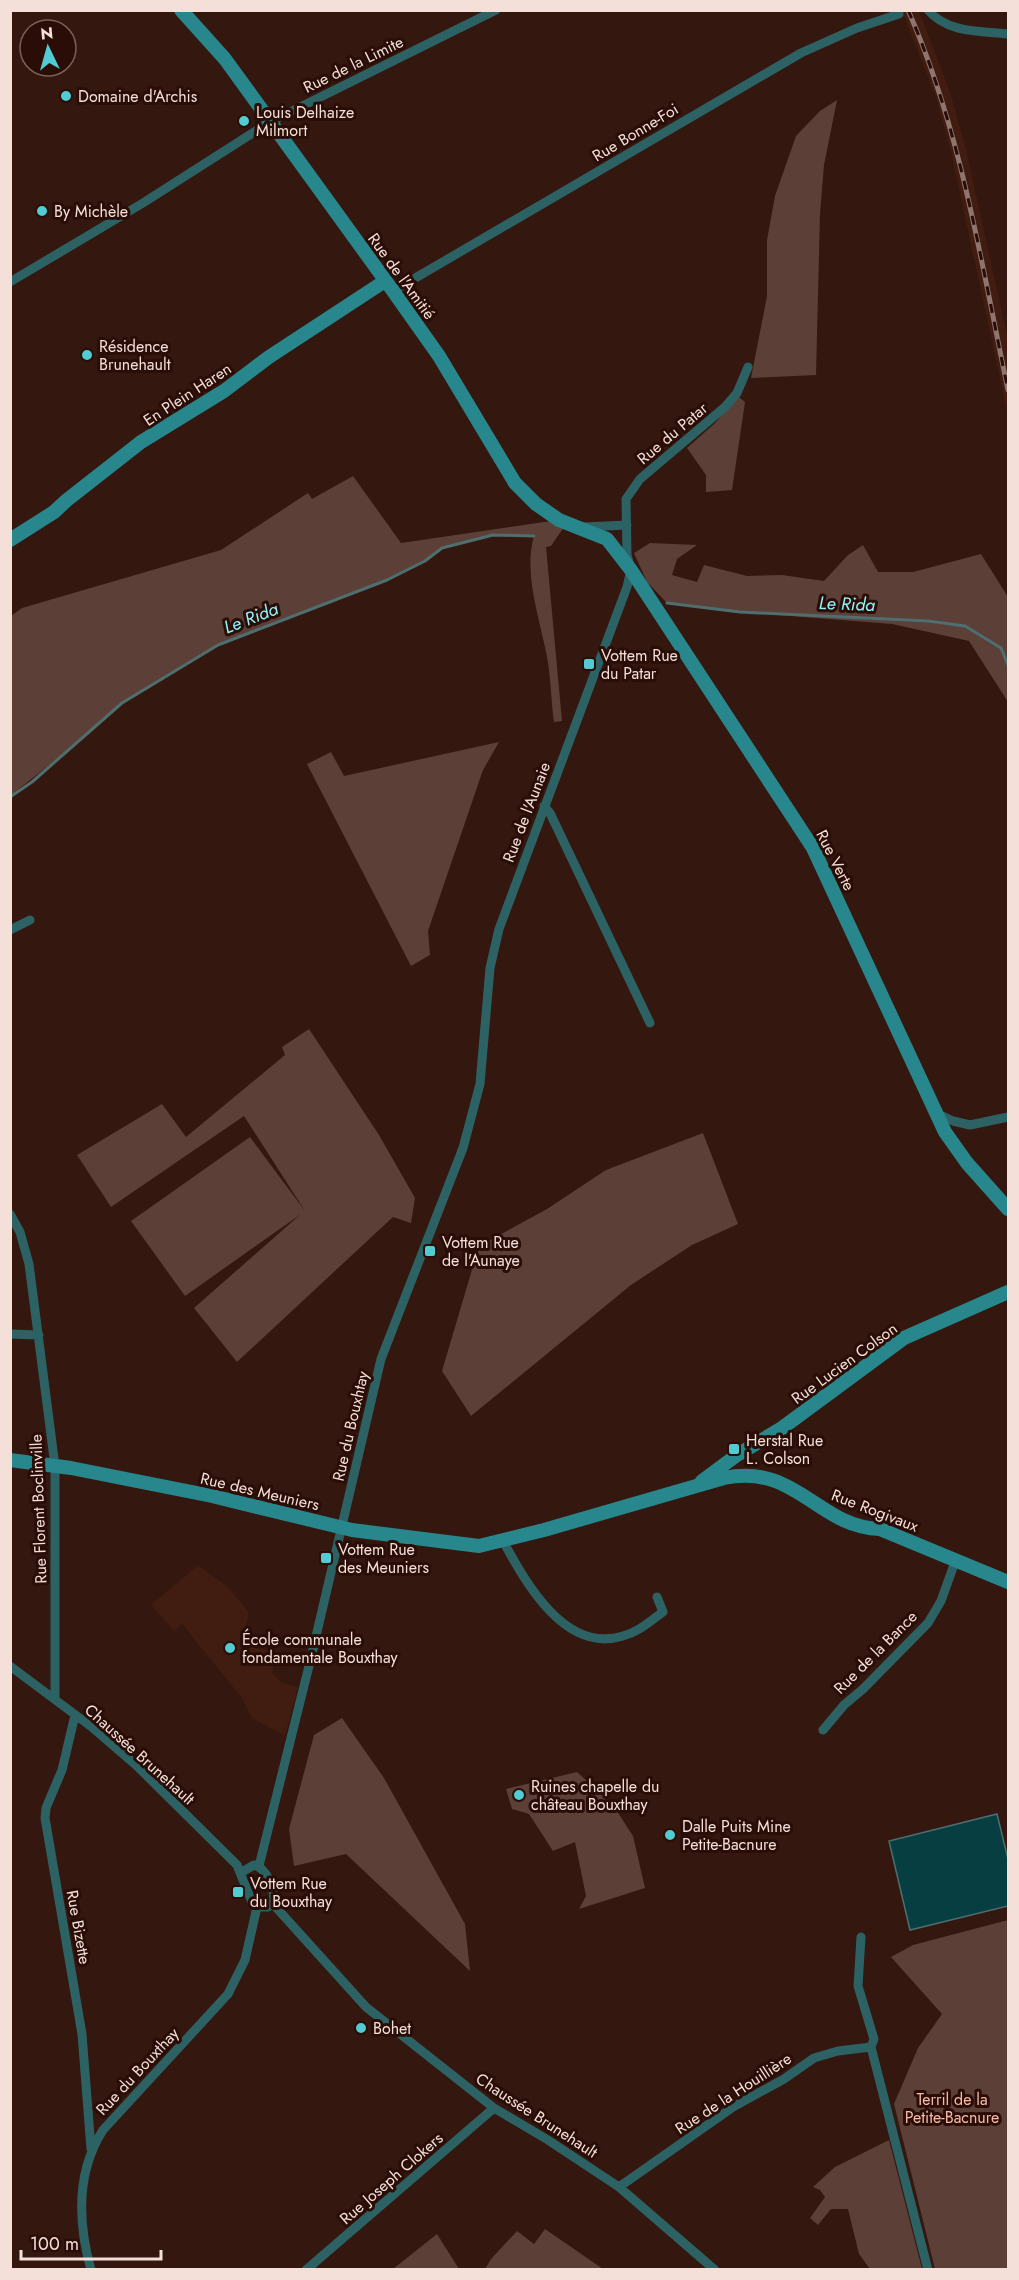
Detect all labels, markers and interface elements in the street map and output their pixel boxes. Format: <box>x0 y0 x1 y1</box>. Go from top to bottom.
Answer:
north arrow <box>18 18 78 78</box>
text: N <box>39 22 54 46</box>
street label: Rue de la Limite <box>299 30 407 99</box>
place label: Domaine d'Archis <box>78 85 197 108</box>
marker: Domaine d'Archis <box>59 89 73 103</box>
street label: Rue Bonne-Foi <box>588 98 683 167</box>
place label: Louis Delhaize Milmort <box>256 101 354 142</box>
marker: Louis Delhaize Milmort <box>237 114 251 128</box>
place label: By Michèle <box>54 200 128 223</box>
marker: By Michèle <box>35 204 49 218</box>
street label: Rue de l'Amitié <box>362 228 441 324</box>
place label: Résidence Brunehault <box>99 335 171 376</box>
marker: Résidence Brunehault <box>80 348 94 362</box>
street label: En Plein Haren <box>139 357 236 432</box>
street label: Rue du Patar <box>632 397 713 470</box>
water label: Le Rida <box>818 590 876 618</box>
water label: Le Rida <box>220 596 282 640</box>
place label: Vottem Rue du Patar <box>601 644 678 685</box>
marker: Vottem Rue du Patar <box>582 657 596 671</box>
street label: Rue de l'Aunaie <box>497 759 556 866</box>
street label: Rue Verte <box>810 826 861 895</box>
place label: Vottem Rue de l'Aunaye <box>442 1231 520 1272</box>
marker: Vottem Rue de l'Aunaye <box>423 1244 437 1258</box>
street label: Rue Lucien Colson <box>787 1317 902 1410</box>
street label: Rue du Bouxhtay <box>327 1368 375 1483</box>
place label: Herstal Rue L. Colson <box>746 1429 823 1470</box>
street label: Rue Florent Boclinville <box>24 1434 53 1584</box>
marker: Herstal Rue L. Colson <box>727 1442 741 1456</box>
street label: Rue des Meuniers <box>198 1467 322 1516</box>
street label: Rue Rogivaux <box>828 1483 922 1538</box>
place label: Vottem Rue des Meuniers <box>338 1538 429 1579</box>
marker: Vottem Rue des Meuniers <box>319 1551 333 1565</box>
street label: Rue de la Bance <box>828 1605 922 1699</box>
place label: École communale fondamentale Bouxthay <box>242 1628 399 1669</box>
marker: École communale fondamentale Bouxthay <box>223 1641 237 1655</box>
street label: Chaussée Brunehault <box>80 1699 200 1810</box>
place label: Ruines chapelle du château Bouxthay <box>531 1775 659 1816</box>
marker: Ruines chapelle du château Bouxthay <box>512 1788 526 1802</box>
place label: Dalle Puits Mine Petite-Bacnure <box>682 1815 791 1856</box>
marker: Dalle Puits Mine Petite-Bacnure <box>663 1828 677 1842</box>
place label: Vottem Rue du Bouxthay <box>250 1872 333 1913</box>
marker: Vottem Rue du Bouxthay <box>231 1885 245 1899</box>
street label: Rue Bizette <box>61 1888 96 1966</box>
place label: Bohet <box>373 2017 411 2040</box>
marker: Bohet <box>354 2021 368 2035</box>
street label: Rue du Bouxthay <box>91 2022 185 2120</box>
street label: Rue de la Houillière <box>671 2047 796 2140</box>
street label: Chaussée Brunehault <box>471 2067 602 2164</box>
park label: Terril de la Petite-Bacnure <box>905 2088 999 2129</box>
street label: Rue Joseph Clokers <box>335 2127 448 2230</box>
scale bar <box>21 2223 160 2261</box>
text: 100 m <box>30 2231 79 2257</box>

